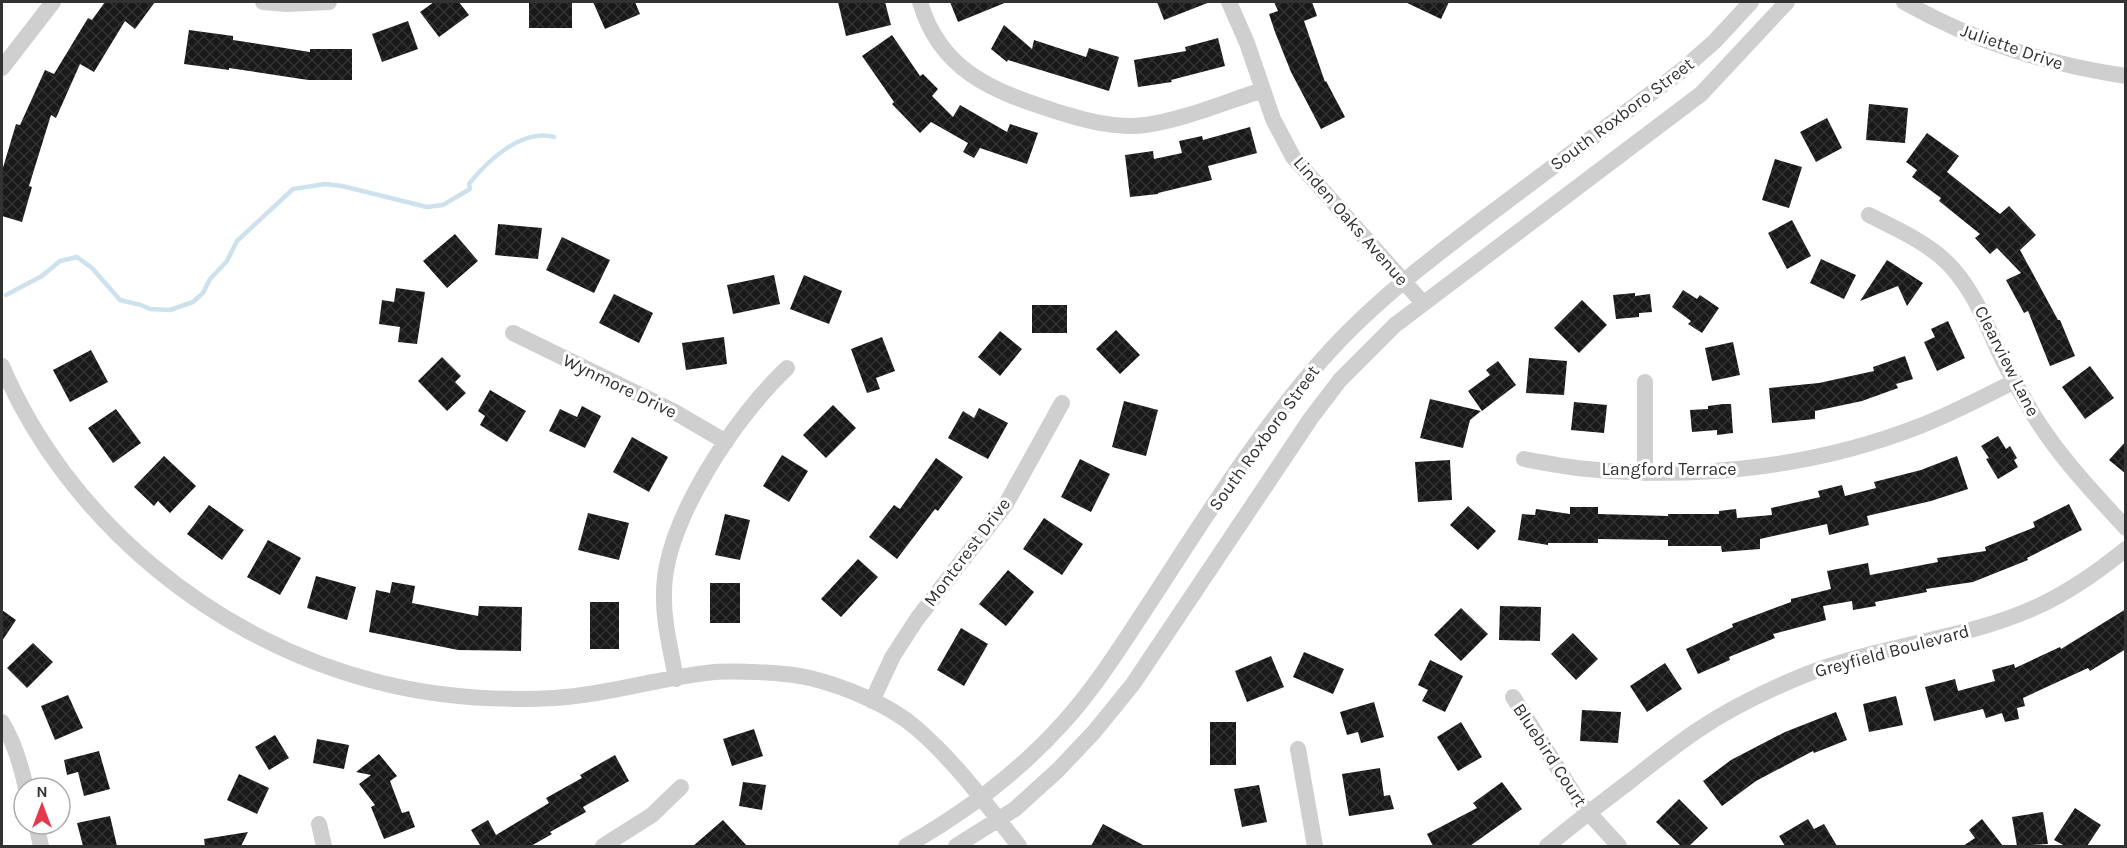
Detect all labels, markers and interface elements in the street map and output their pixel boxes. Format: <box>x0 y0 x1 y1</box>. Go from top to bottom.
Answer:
street label: Juliette Drive <box>1958 19 2066 75</box>
street label: South Roxboro Street <box>1546 53 1698 175</box>
street label: Linden Oaks Avenue <box>1289 152 1413 290</box>
street label: Clearview Lane <box>1970 302 2044 420</box>
street label: Wynmore Drive <box>559 349 681 423</box>
street label: South Roxboro Street <box>1204 361 1324 515</box>
street label: Langford Terrace <box>1601 458 1737 480</box>
street label: Montcrest Drive <box>919 493 1015 611</box>
street label: Greyfield Boulevard <box>1812 620 1972 682</box>
street label: Bluebird Court <box>1508 699 1592 811</box>
north arrow <box>12 776 72 836</box>
text: N <box>36 782 48 801</box>

